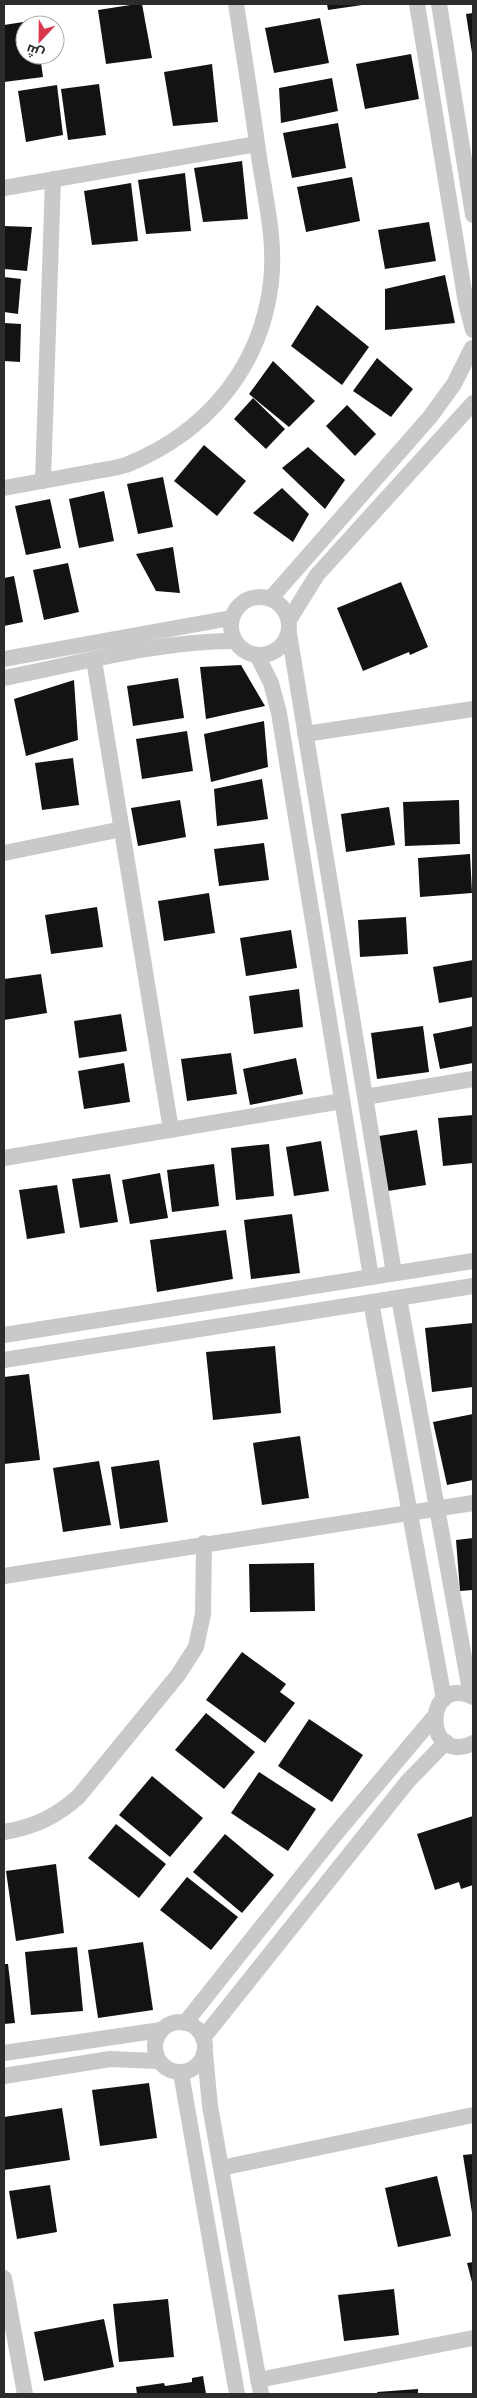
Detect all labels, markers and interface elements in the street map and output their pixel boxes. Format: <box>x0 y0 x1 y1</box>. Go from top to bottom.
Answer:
north arrow <box>15 15 65 65</box>
text: ش <box>23 39 47 65</box>

